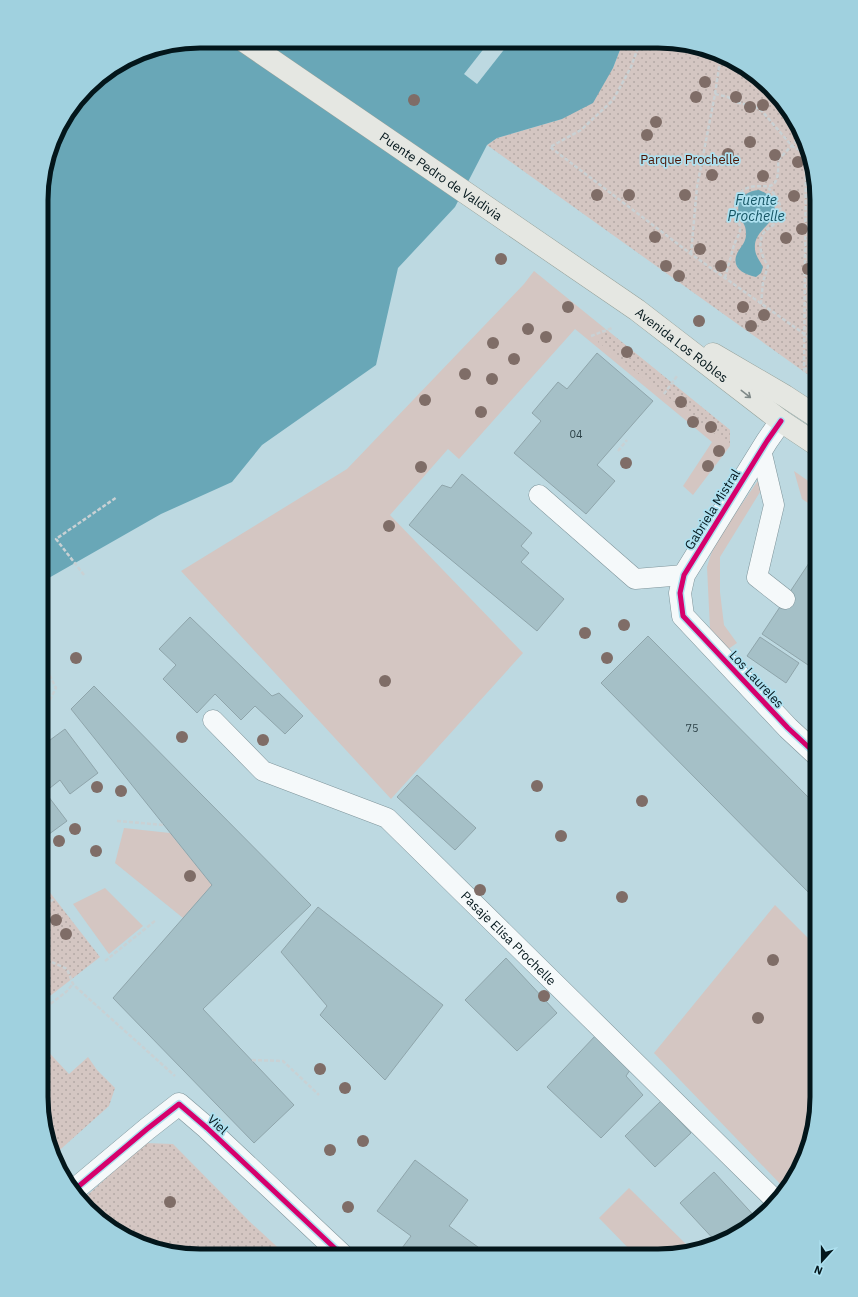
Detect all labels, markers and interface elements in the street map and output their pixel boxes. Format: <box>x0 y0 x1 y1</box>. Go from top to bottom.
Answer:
street label: Puente Pedro de Valdivia <box>376 128 506 224</box>
park label: Parque Prochelle <box>640 151 740 168</box>
water label: Fuente Prochelle <box>727 191 785 225</box>
street label: Avenida Los Robles <box>632 304 732 386</box>
one-way arrow <box>740 389 751 398</box>
house number: 04 <box>569 427 583 441</box>
street label: Gabriela Mistral <box>681 465 744 553</box>
street label: Los Laureles <box>726 647 788 712</box>
house number: 75 <box>685 721 699 735</box>
street label: Pasaje Elisa Prochelle <box>457 888 560 989</box>
street label: Viel <box>204 1111 232 1138</box>
north arrow <box>802 1241 842 1281</box>
text: N <box>812 1262 825 1278</box>

